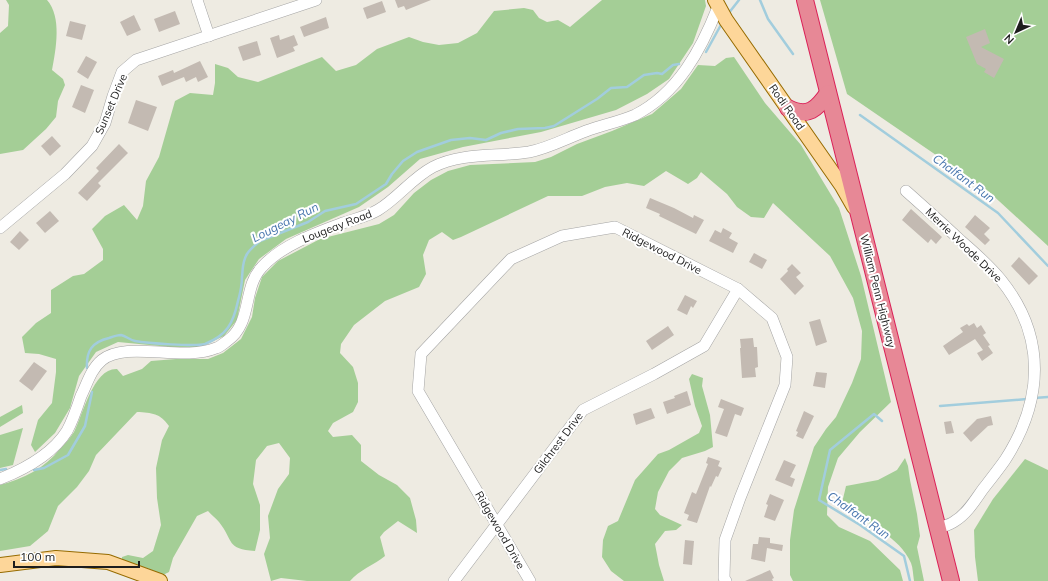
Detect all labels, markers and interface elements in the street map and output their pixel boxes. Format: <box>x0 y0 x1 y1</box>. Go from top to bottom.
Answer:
north arrow <box>996 12 1036 52</box>
text: N <box>1001 31 1017 47</box>
street label: Sunset Drive <box>92 72 130 136</box>
street label: Rodi Road <box>766 81 808 133</box>
water label: Chalfant Run <box>930 150 998 206</box>
water label: Lougeay Run <box>249 199 321 245</box>
street label: Merrie Woode Drive <box>923 205 1005 285</box>
street label: Lougeay Road <box>300 206 374 246</box>
street label: Ridgewood Drive <box>620 225 704 277</box>
street label: William Penn Highway <box>857 233 899 349</box>
street label: Gilchrest Drive <box>530 409 586 477</box>
water label: Chalfant Run <box>825 488 893 542</box>
street label: Ridgewood Drive <box>472 489 528 571</box>
scale bar <box>14 543 139 569</box>
text: 100 m <box>20 549 55 564</box>

